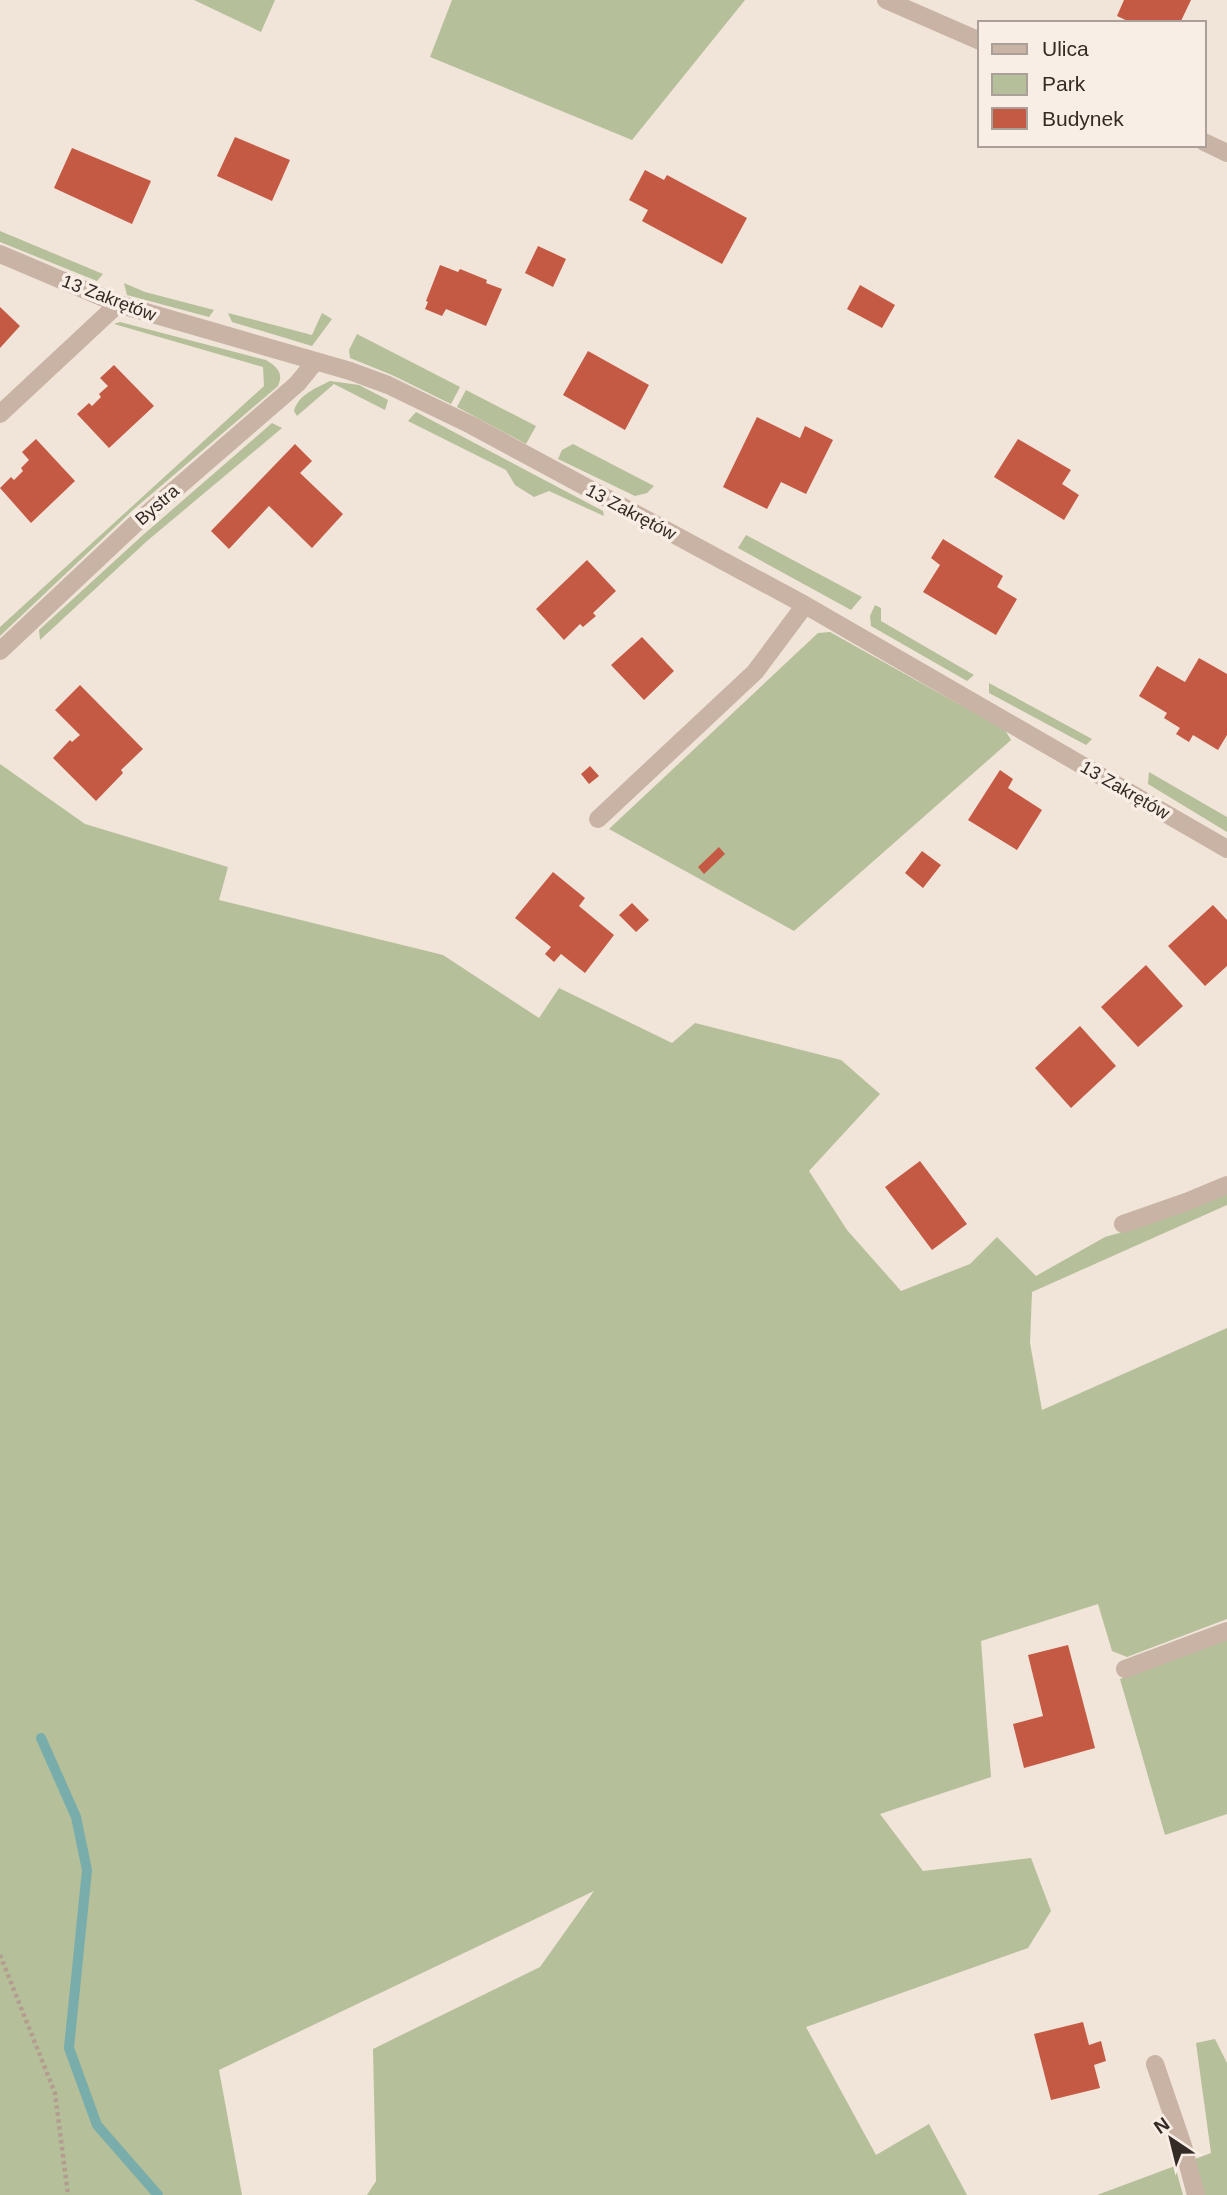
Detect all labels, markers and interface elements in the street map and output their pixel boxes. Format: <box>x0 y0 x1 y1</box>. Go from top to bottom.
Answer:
legend <box>978 21 1206 147</box>
text: Ulica <box>1042 37 1089 60</box>
text: Park <box>1042 72 1086 95</box>
text: Budynek <box>1042 107 1124 130</box>
street label: 13 Zakrętów <box>59 271 160 325</box>
street label: Bystra <box>131 480 184 529</box>
street label: 13 Zakrętów <box>583 480 680 545</box>
street label: 13 Zakrętów <box>1077 757 1174 824</box>
north arrow <box>1136 2104 1206 2174</box>
text: N <box>1150 2113 1173 2138</box>

